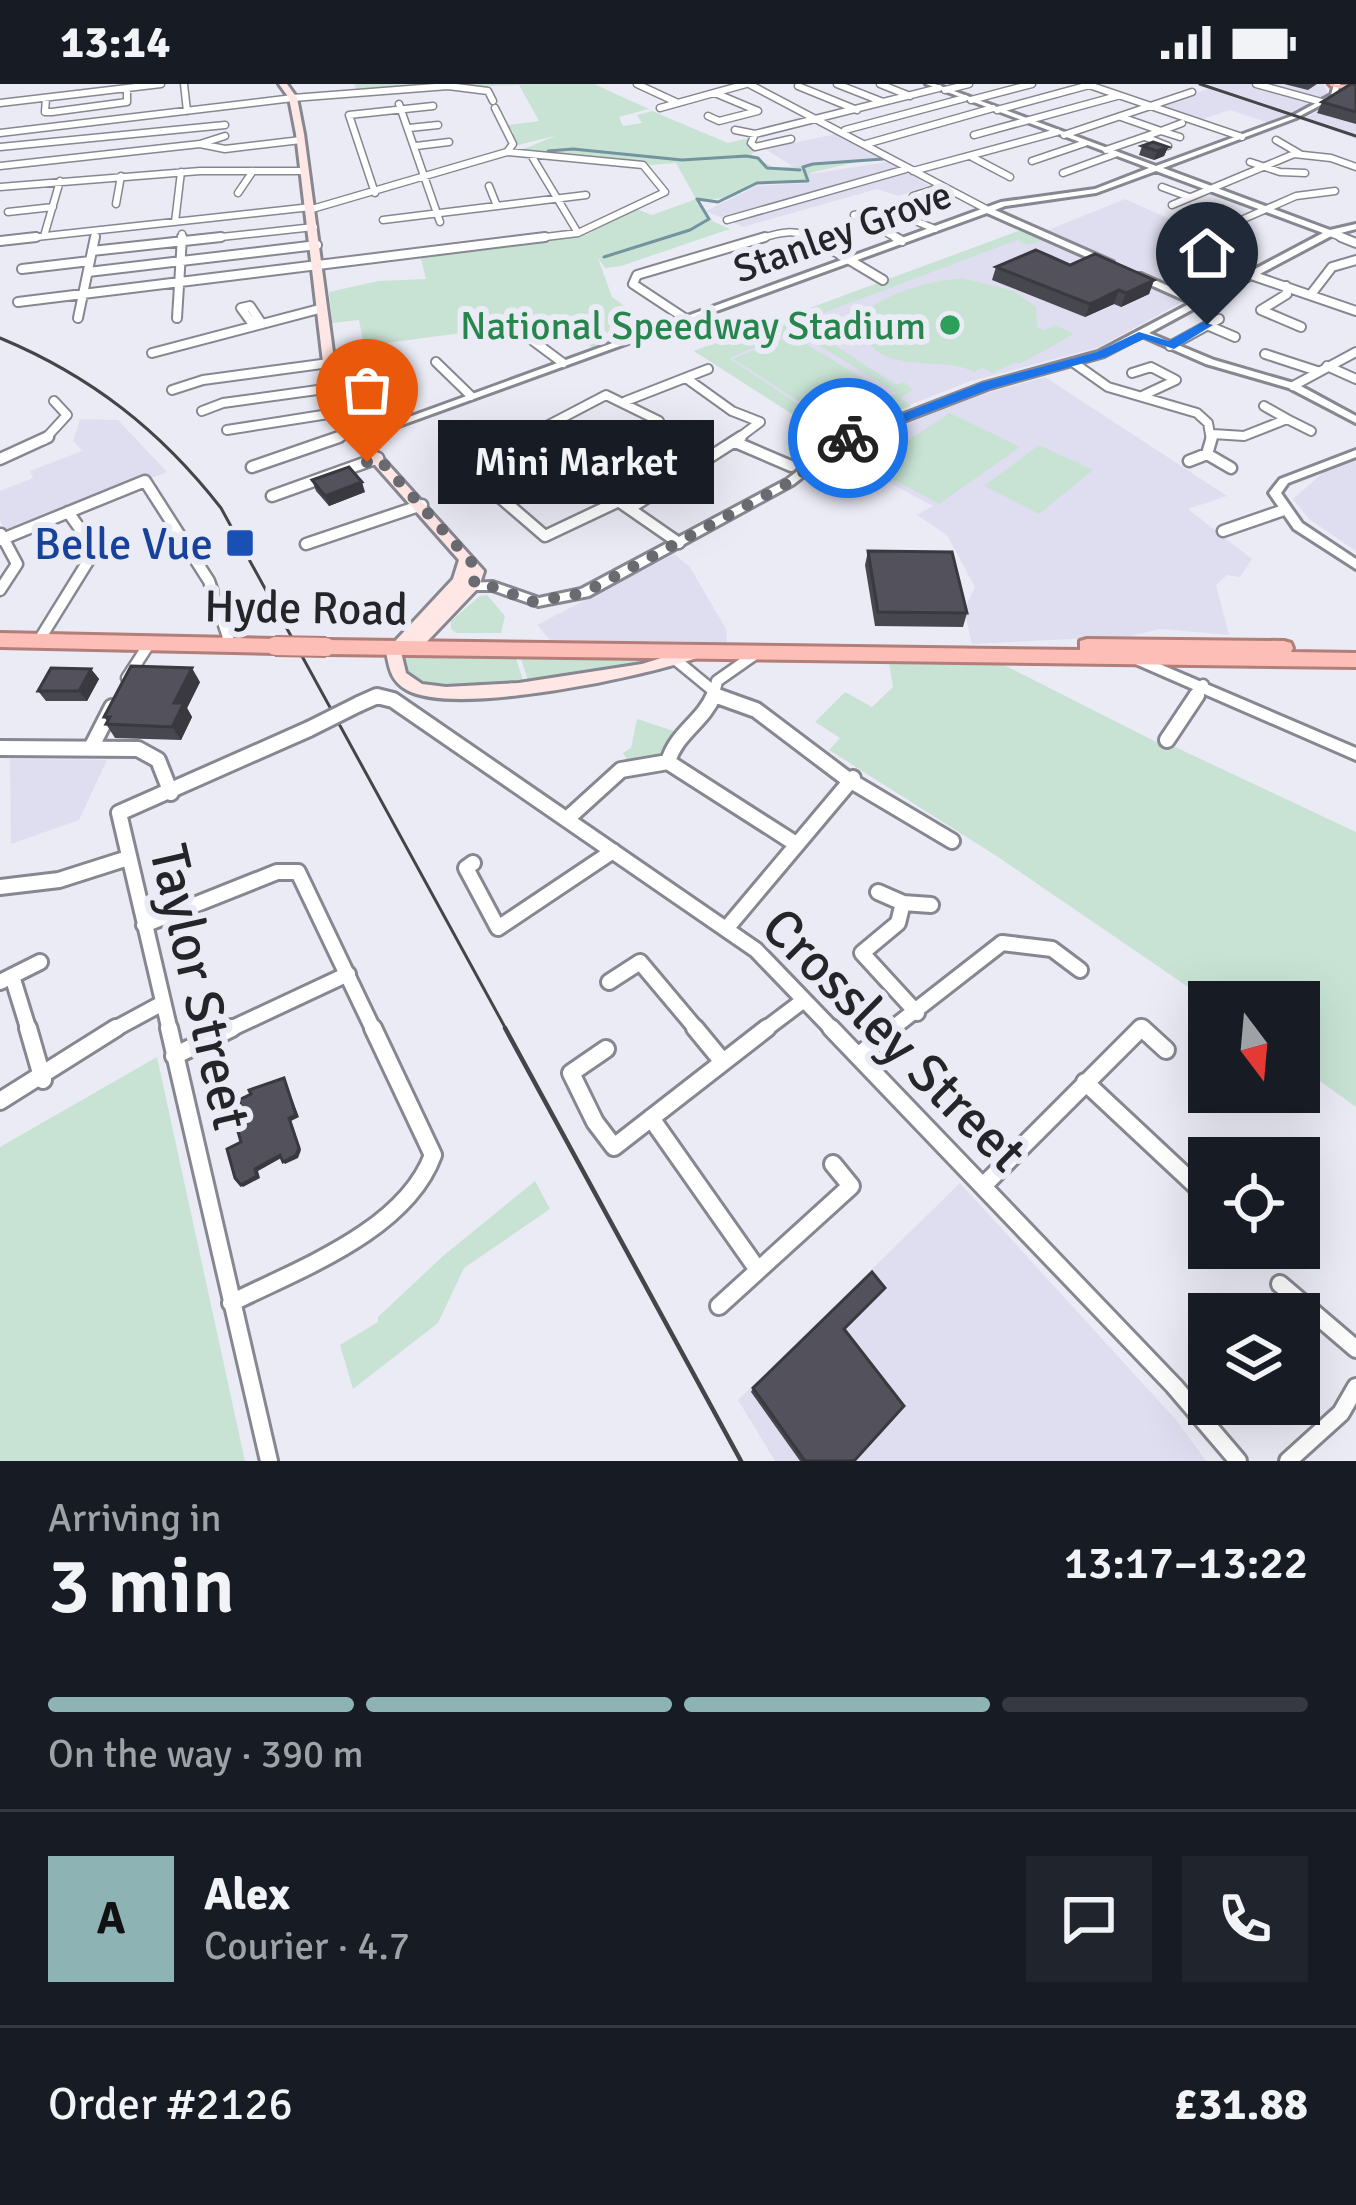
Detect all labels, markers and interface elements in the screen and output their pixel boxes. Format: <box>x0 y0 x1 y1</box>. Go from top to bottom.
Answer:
text: 13:14 <box>60 15 170 70</box>
street label: Stanley Grove <box>727 170 958 294</box>
pin <box>1156 202 1258 325</box>
icon: home <box>1174 220 1240 286</box>
place label: National Speedway Stadium <box>460 302 926 350</box>
marker: National Speedway Stadium <box>937 312 963 338</box>
pin <box>316 339 418 462</box>
icon: bag <box>334 357 400 423</box>
courier <box>788 378 908 498</box>
icon: bike <box>815 405 881 471</box>
callout: Mini Market <box>439 420 715 504</box>
text: Mini Market <box>474 438 678 486</box>
place label: Belle Vue <box>34 517 213 572</box>
marker: Belle Vue <box>224 527 256 559</box>
street label: Hyde Road <box>204 579 408 638</box>
street label: Taylor Street <box>134 838 265 1136</box>
street label: Crossley Street <box>748 894 1040 1186</box>
north arrow <box>1188 981 1320 1113</box>
map controls <box>1188 981 1320 1425</box>
button: locate <box>1188 1137 1320 1269</box>
button: layers <box>1188 1293 1320 1425</box>
text: Arriving in <box>48 1494 222 1542</box>
text: 13:17–13:22 <box>1064 1536 1308 1591</box>
text: 3 min <box>48 1539 235 1635</box>
text: On the way · 390 m <box>48 1730 364 1778</box>
button: chat <box>1026 1856 1152 1982</box>
button: phone <box>1182 1856 1308 1982</box>
text: Alex <box>204 1867 290 1922</box>
text: A <box>97 1891 125 1946</box>
text: Courier · 4.7 <box>204 1922 410 1970</box>
text: Order #2126 <box>48 2077 293 2132</box>
text: £31.88 <box>1174 2077 1308 2132</box>

